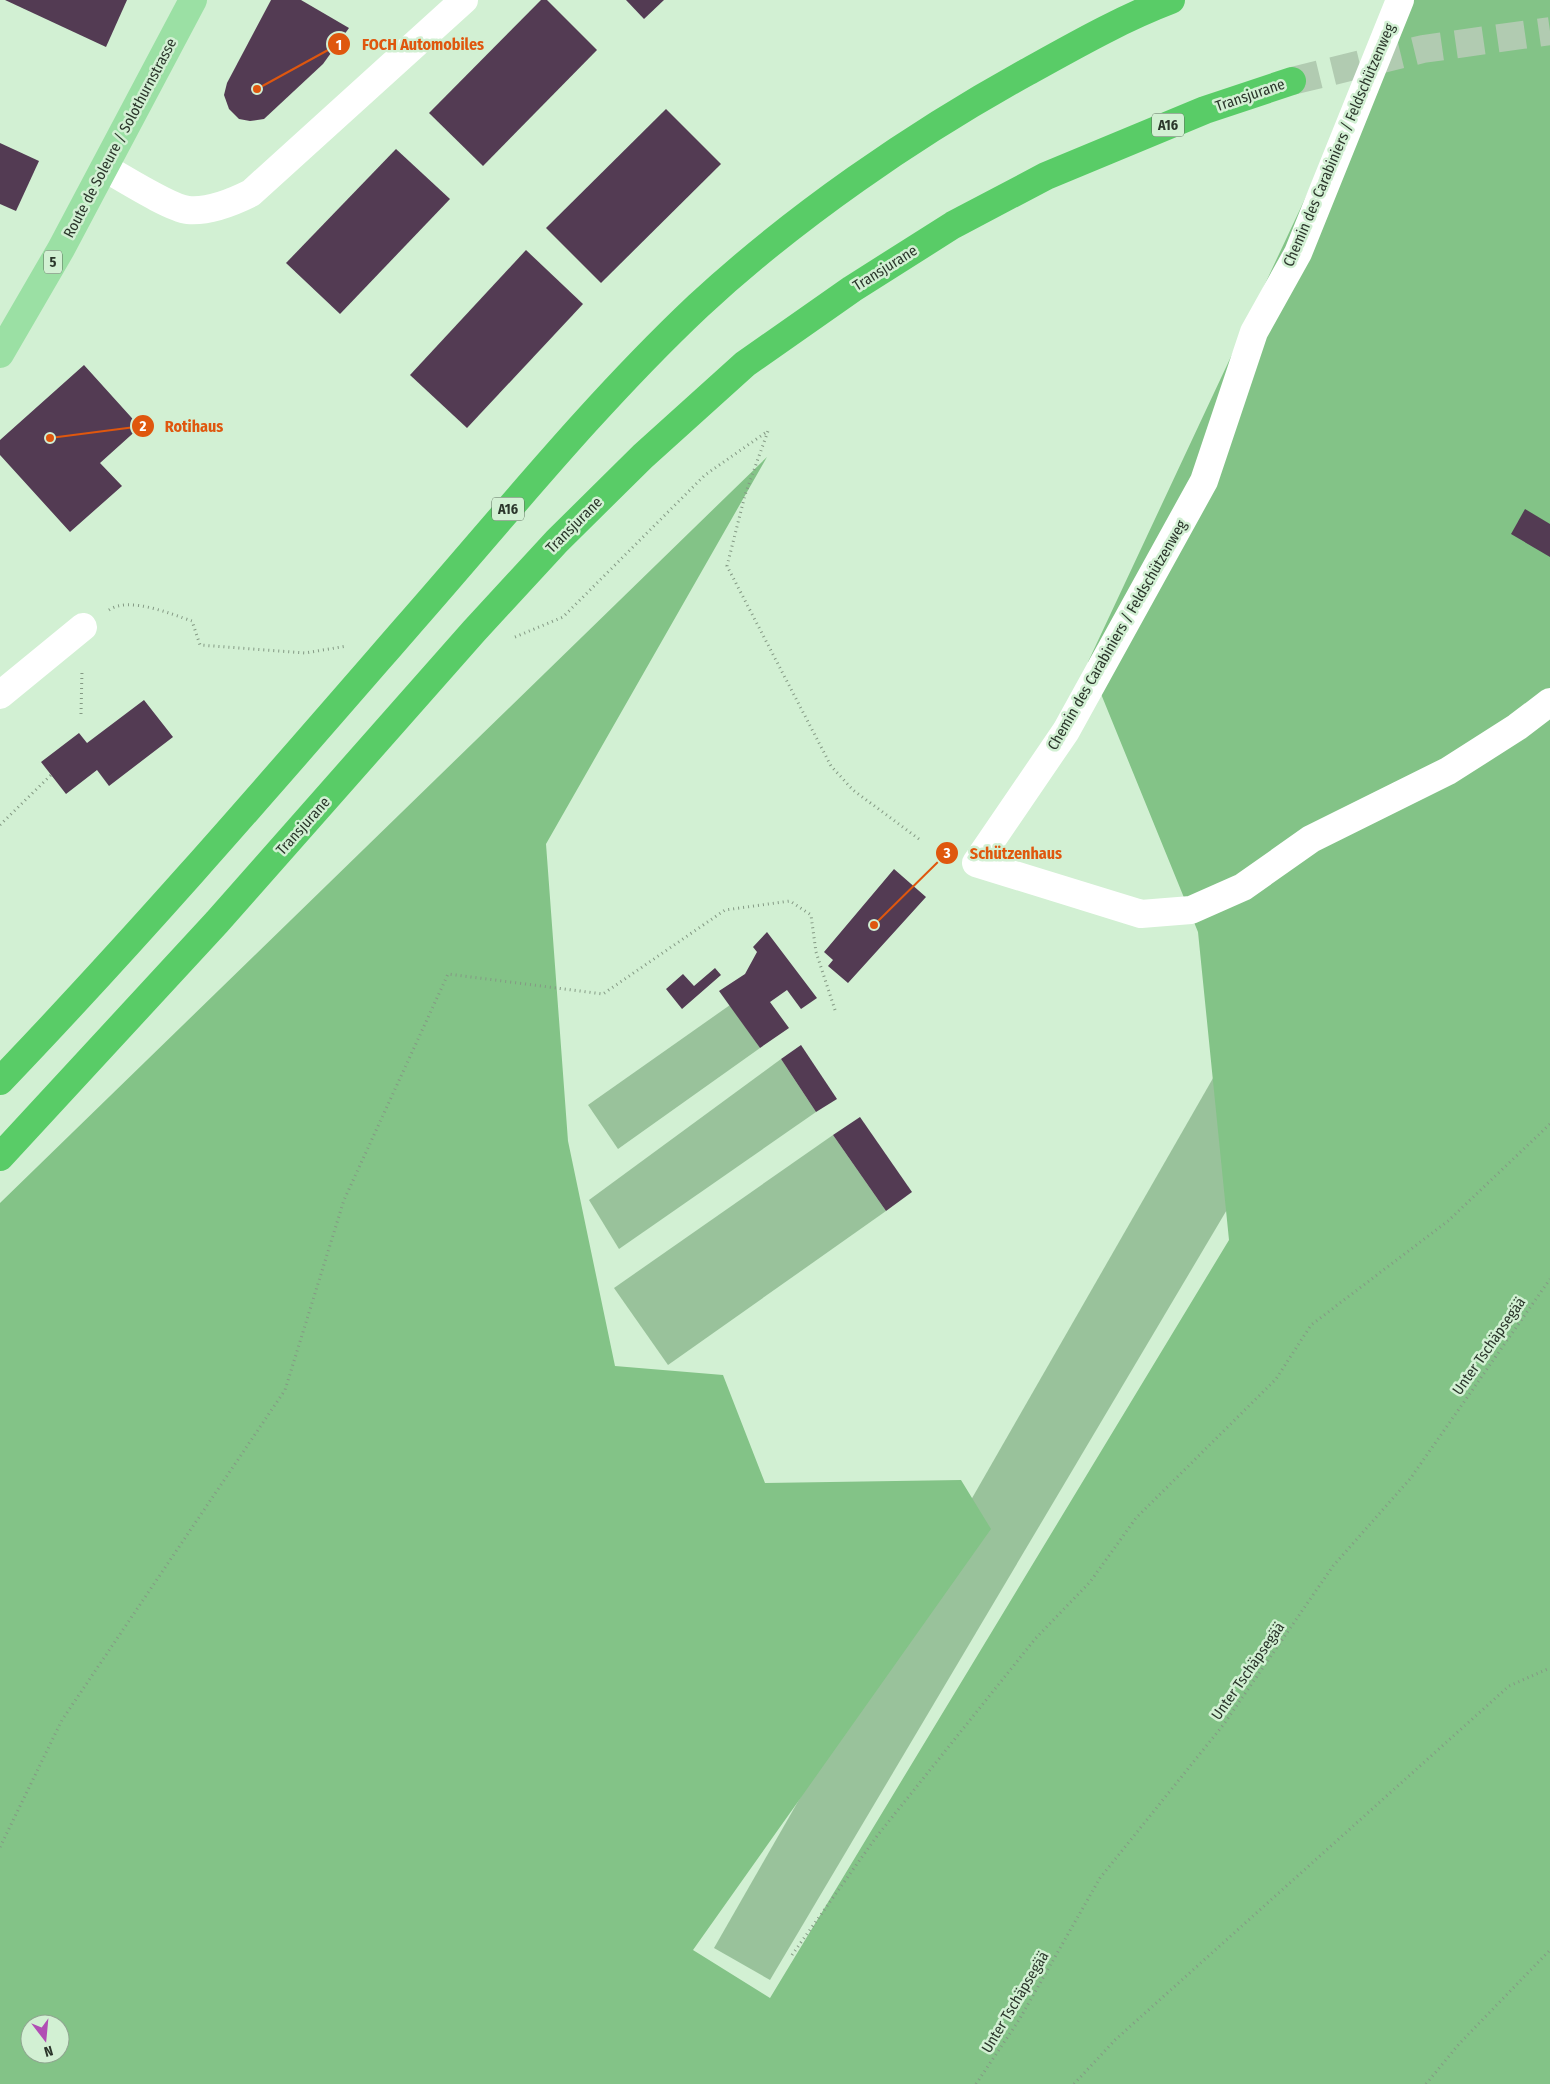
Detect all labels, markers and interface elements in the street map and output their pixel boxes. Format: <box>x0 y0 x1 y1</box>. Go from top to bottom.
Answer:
street label: Chemin des Carabiniers / Feldschützenweg <box>1279 21 1399 269</box>
callout: FOCH Automobiles <box>327 29 494 60</box>
street label: Route de Soleure / Solothurnstrasse <box>60 35 180 241</box>
text: FOCH Automobiles <box>362 35 484 54</box>
text: 1 <box>336 36 342 54</box>
street label: Transjurane <box>1213 75 1287 115</box>
road number: A16 <box>1152 114 1184 136</box>
street label: Transjurane <box>850 241 920 295</box>
road number: 5 <box>44 250 62 274</box>
callout: Rotihaus <box>130 411 234 442</box>
text: 2 <box>139 417 147 435</box>
text: Rotihaus <box>165 417 223 436</box>
street label: Transjurane <box>542 493 606 557</box>
road number: A16 <box>492 498 524 520</box>
street label: Chemin des Carabiniers / Feldschützenweg <box>1044 517 1190 753</box>
street label: Transjurane <box>272 793 334 859</box>
callout: Schützenhaus <box>935 838 1072 869</box>
text: 3 <box>942 844 951 862</box>
text: Schützenhaus <box>970 844 1062 863</box>
street label: Unter Tschäpsegää <box>1449 1294 1529 1398</box>
street label: Unter Tschäpsegää <box>1208 1619 1288 1723</box>
street label: Unter Tschäpsegää <box>978 1948 1052 2056</box>
north arrow <box>20 2014 70 2064</box>
text: N <box>42 2042 55 2060</box>

